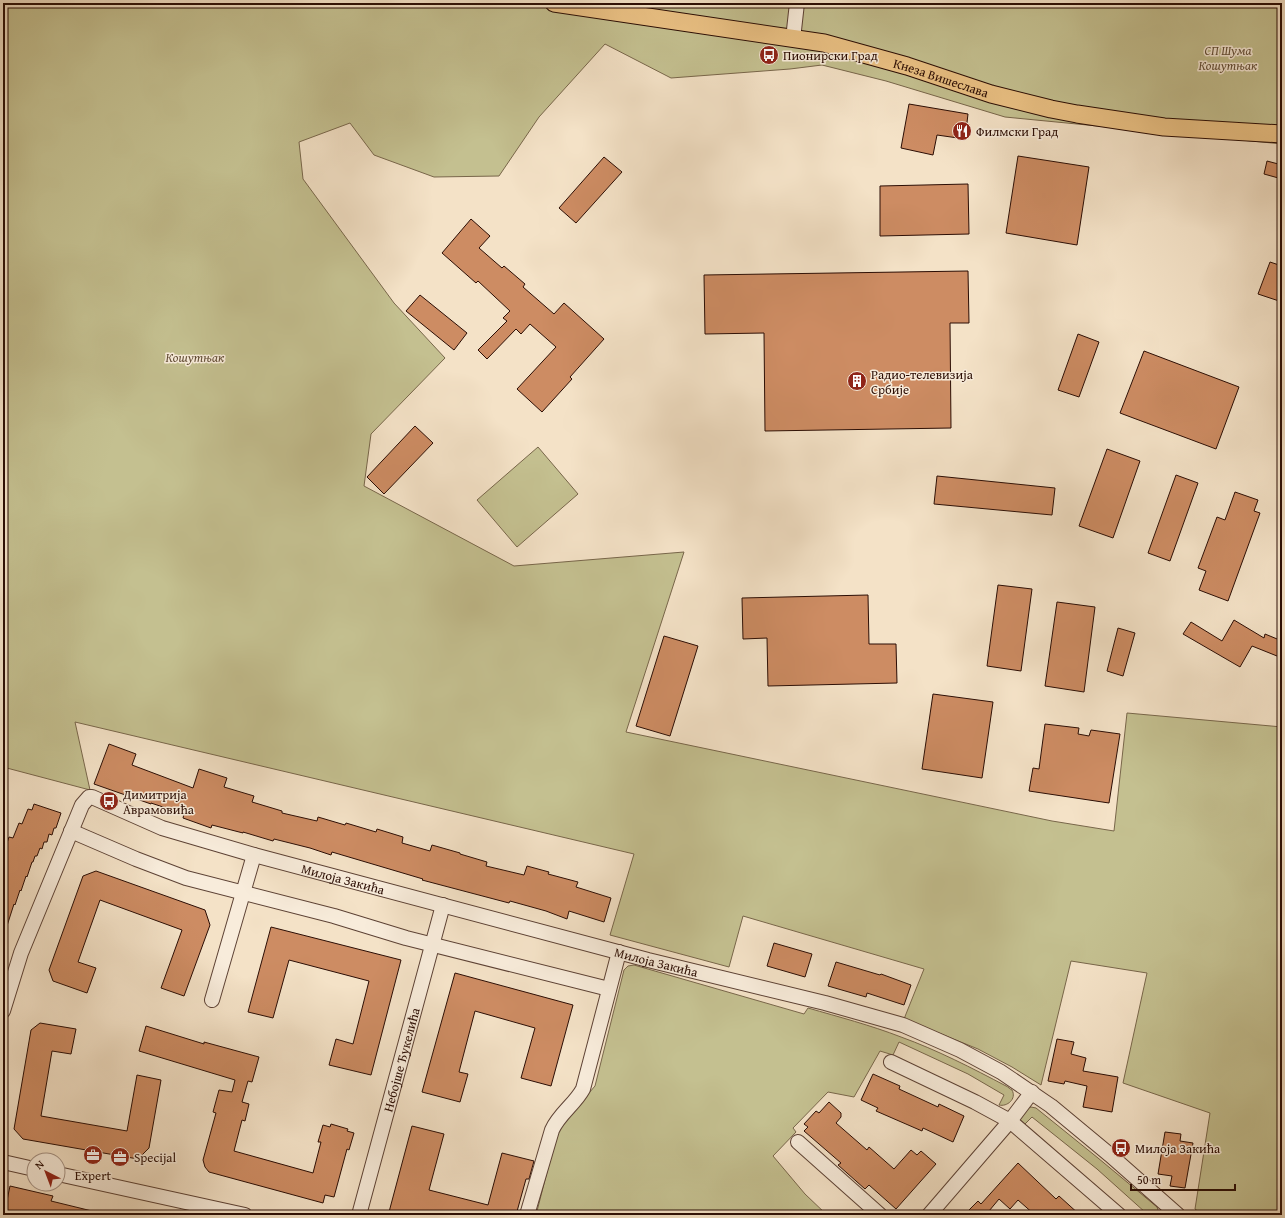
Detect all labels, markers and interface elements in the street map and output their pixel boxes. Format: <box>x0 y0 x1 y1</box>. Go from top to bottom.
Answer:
park label: СП Шума Кошутњак <box>1199 41 1258 75</box>
bus stop icon: Пионирски Град <box>758 44 780 66</box>
place label: Пионирски Град <box>783 46 878 65</box>
street label: Кнеза Вишеслава <box>891 53 992 102</box>
restaurant icon: Филмски Град <box>951 120 973 142</box>
place label: Филмски Град <box>976 122 1058 141</box>
park label: Кошутњак <box>166 348 225 367</box>
place label: Радио-телевизија Србије <box>871 365 974 399</box>
building icon: Радио-телевизија Србије <box>846 370 868 392</box>
place label: Димитрија Аврамовића <box>122 785 195 819</box>
bus stop icon: Димитрија Аврамовића <box>98 790 120 812</box>
street label: Милоја Закића <box>299 859 387 899</box>
street label: Милоја Закића <box>612 942 701 981</box>
street label: Небојше Ђукелића <box>378 1005 424 1114</box>
bus stop icon: Милоја Закића <box>1110 1137 1132 1159</box>
place label: Милоја Закића <box>1135 1139 1221 1158</box>
office icon: Expert <box>82 1144 104 1166</box>
office icon: Specijal <box>109 1146 131 1168</box>
place label: Specijal <box>134 1148 177 1167</box>
north arrow <box>26 1152 66 1192</box>
text: N <box>31 1156 48 1173</box>
place label: Expert <box>75 1166 112 1185</box>
scale bar <box>1131 1166 1235 1192</box>
text: 50 m <box>1137 1171 1161 1188</box>

